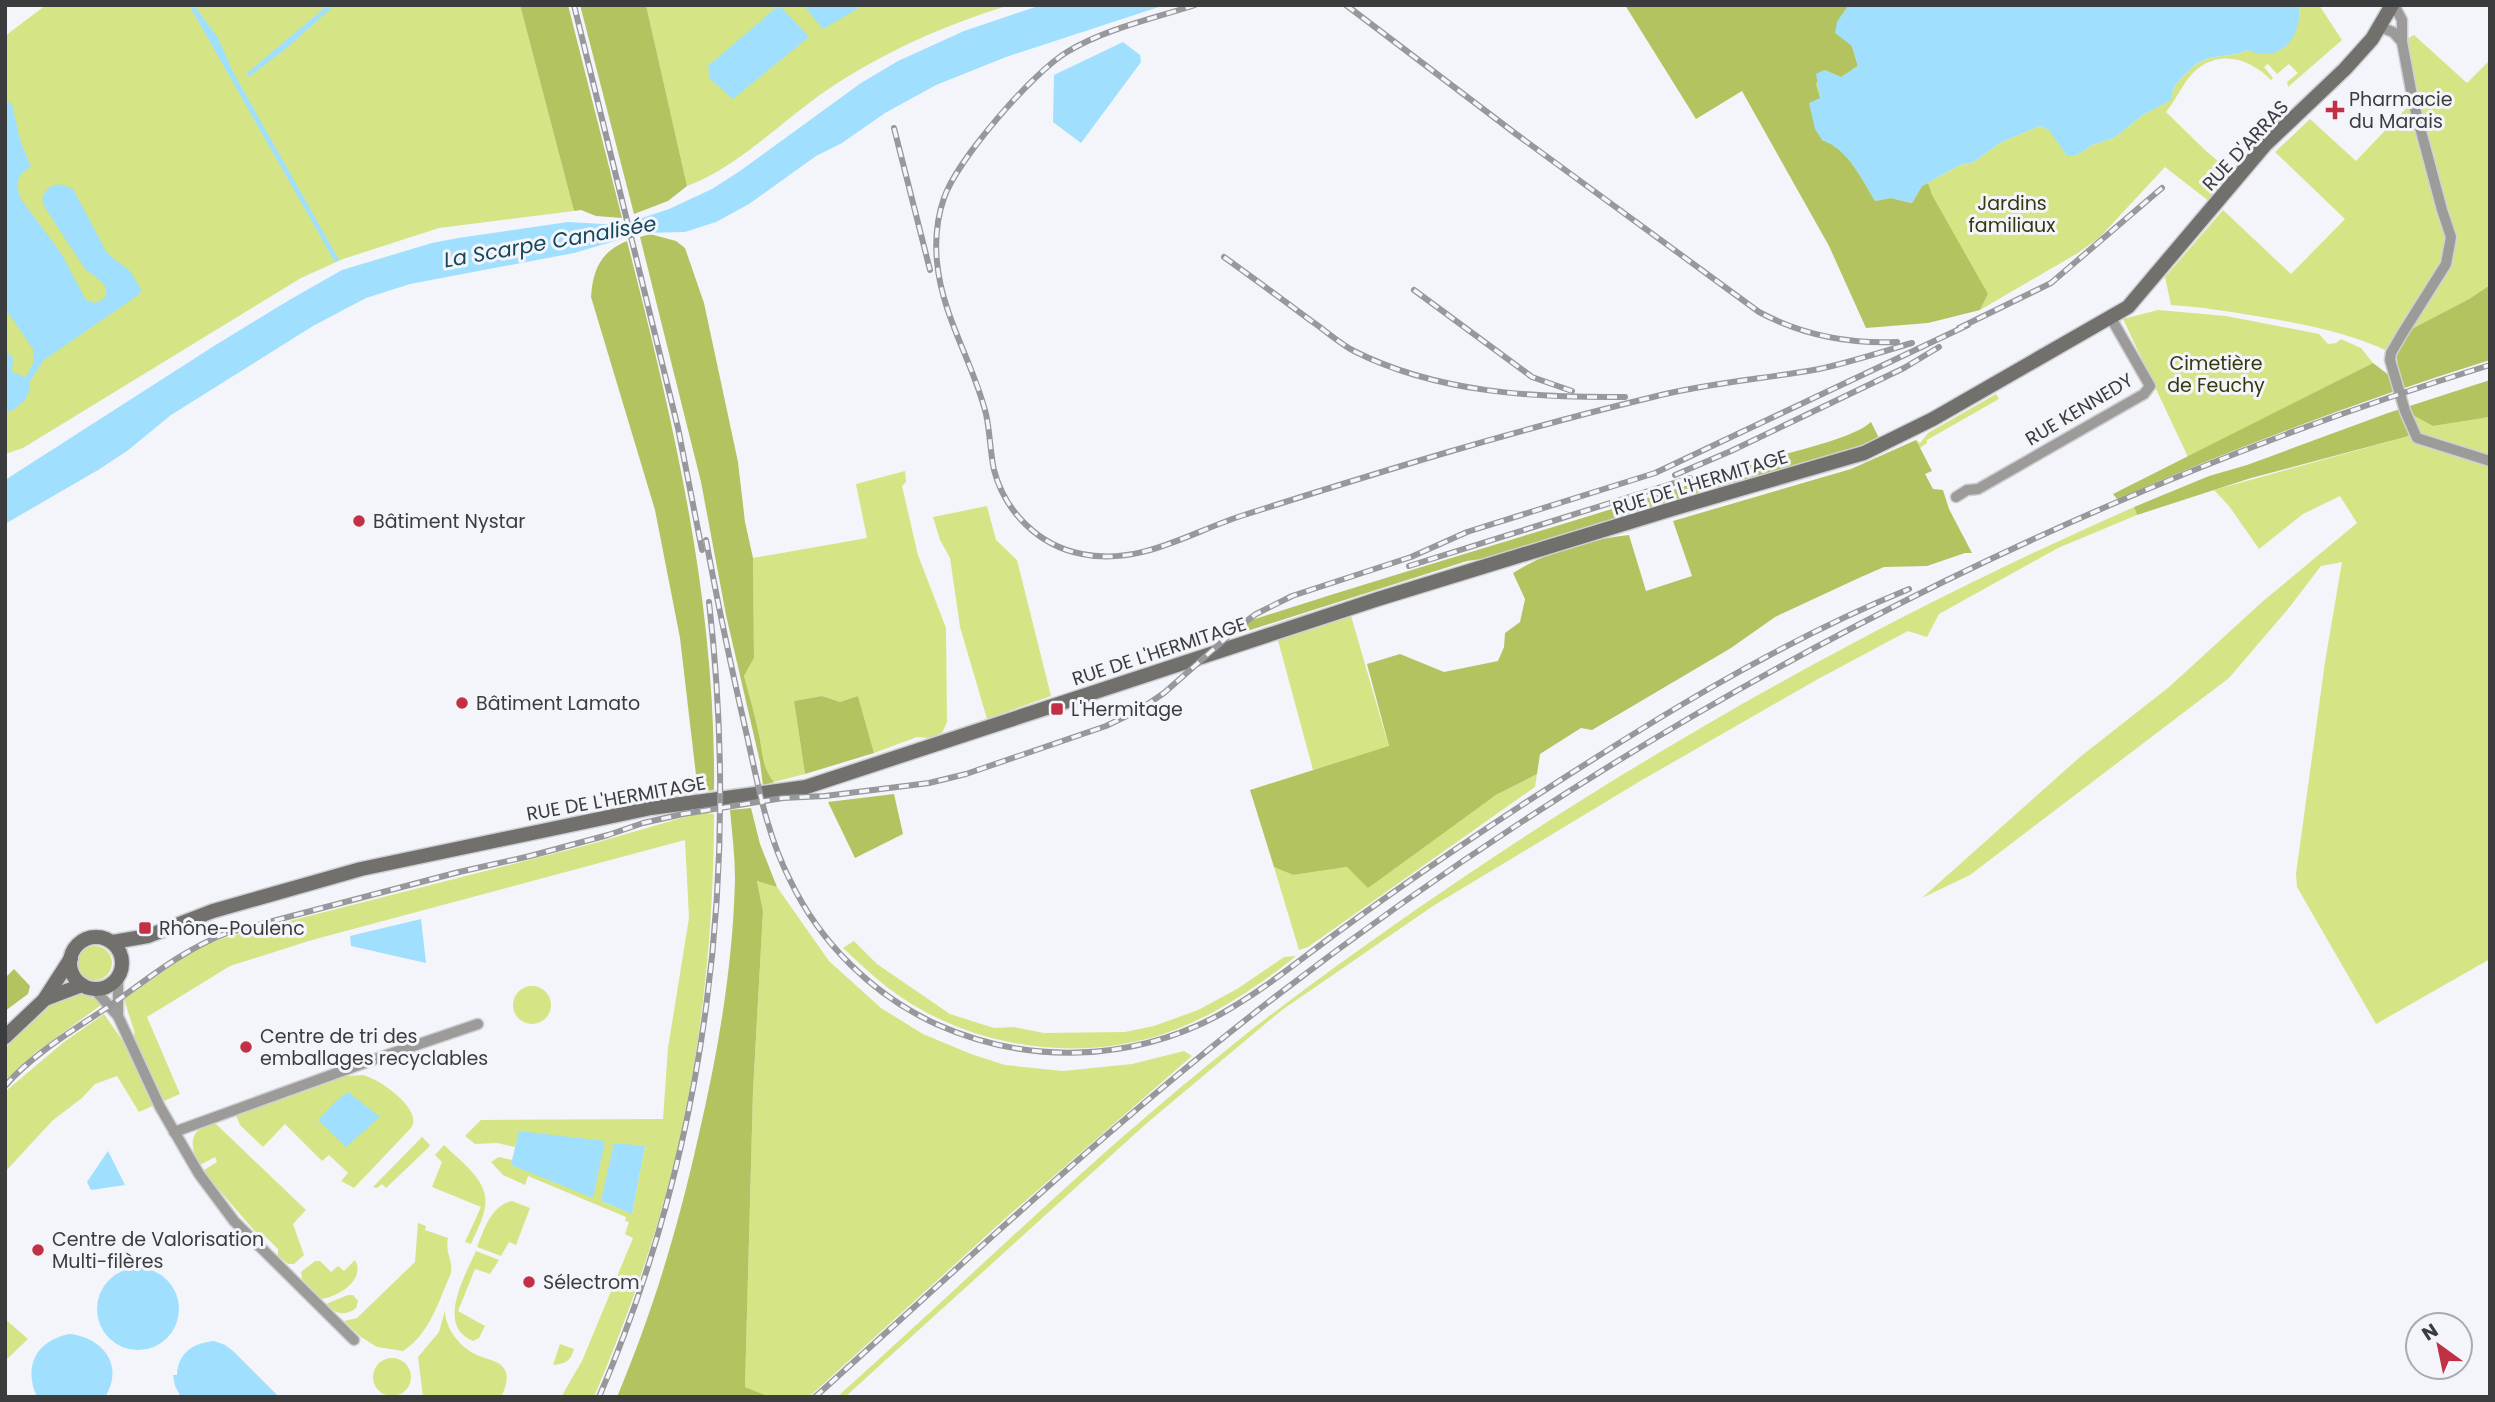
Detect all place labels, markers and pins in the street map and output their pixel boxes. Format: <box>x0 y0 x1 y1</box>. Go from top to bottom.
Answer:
place label: Pharmacie du Marais <box>2349 86 2453 135</box>
marker: Pharmacie du Marais <box>2327 102 2343 118</box>
place label: Bâtiment Nystar <box>373 508 525 535</box>
marker: Bâtiment Nystar <box>351 513 367 529</box>
place label: Bâtiment Lamato <box>476 690 640 717</box>
marker: Bâtiment Lamato <box>454 695 470 711</box>
place label: L'Hermitage <box>1071 696 1183 723</box>
marker: L'Hermitage <box>1049 701 1065 717</box>
place label: Rhône-Poulenc <box>159 915 305 942</box>
marker: Rhône-Poulenc <box>137 920 153 936</box>
place label: Centre de tri des emballages recyclables <box>260 1023 488 1072</box>
marker: Centre de tri des emballages recyclables <box>238 1039 254 1055</box>
place label: Centre de Valorisation Multi-filères <box>52 1226 264 1275</box>
marker: Centre de Valorisation Multi-filères <box>30 1242 46 1258</box>
place label: Sélectrom <box>543 1269 640 1296</box>
marker: Sélectrom <box>521 1274 537 1290</box>

